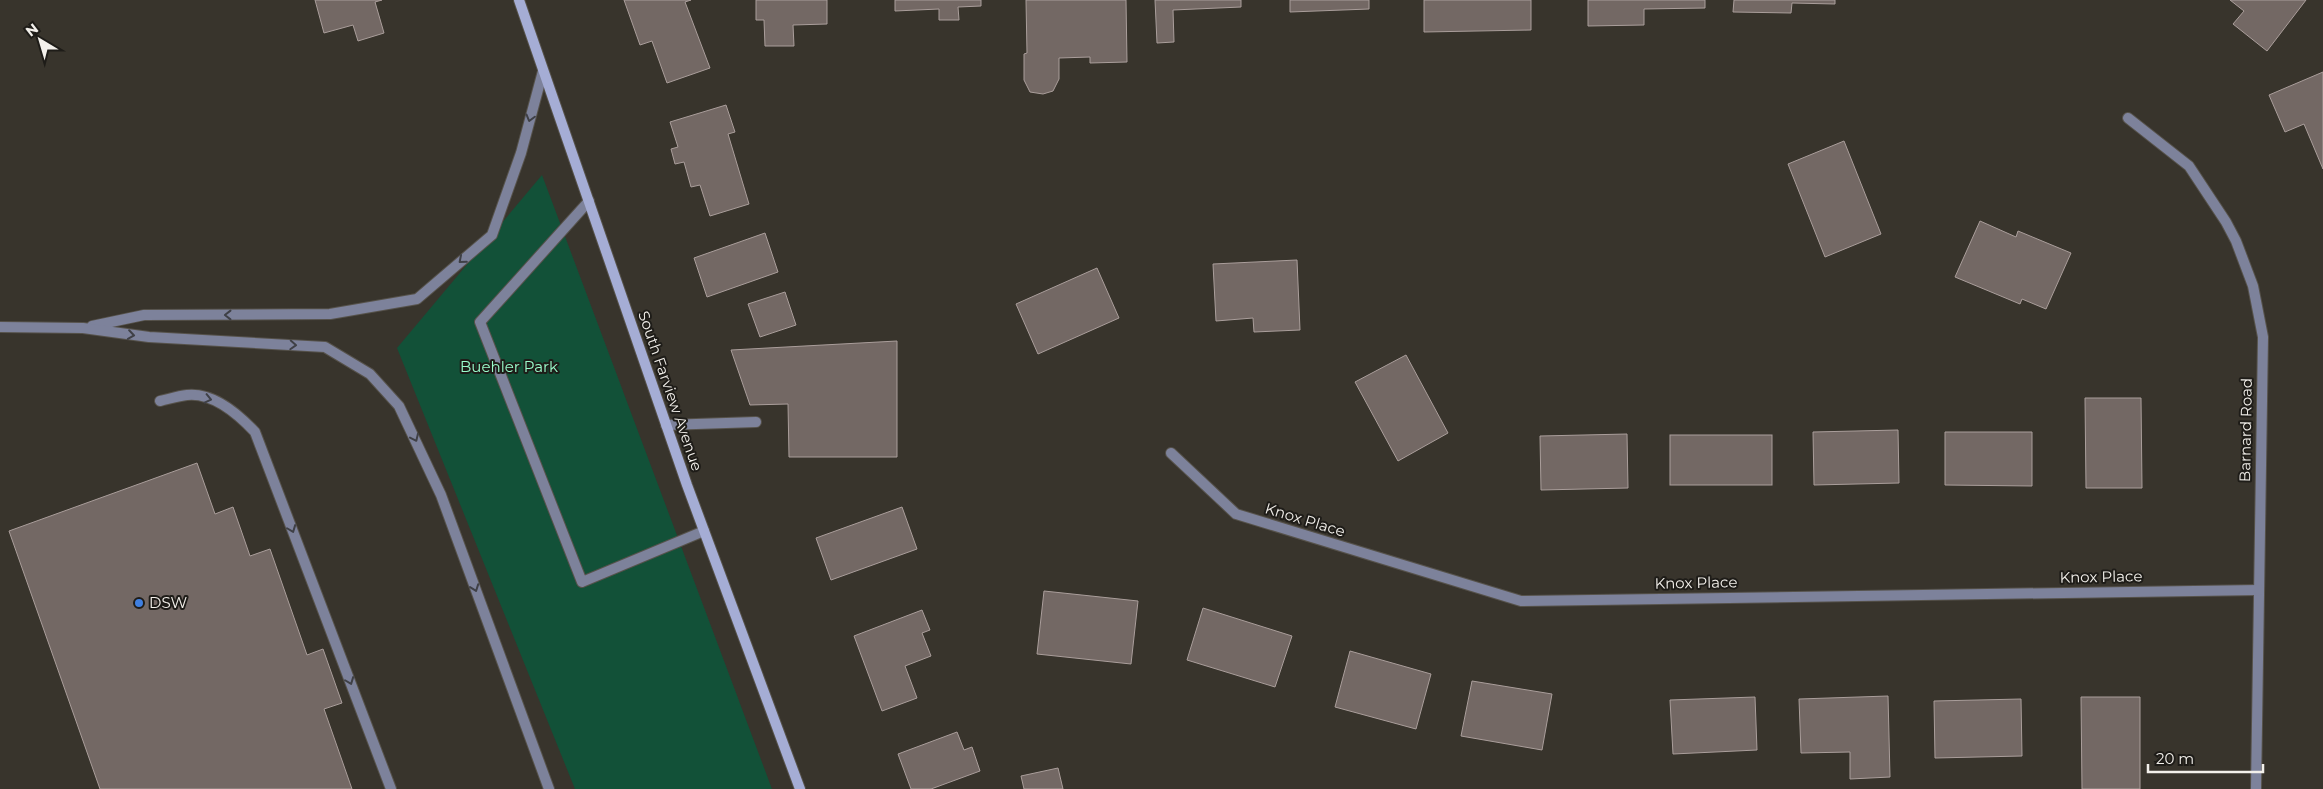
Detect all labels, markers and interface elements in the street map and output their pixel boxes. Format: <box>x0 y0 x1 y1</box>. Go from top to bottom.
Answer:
north arrow <box>15 15 65 65</box>
text: N <box>22 19 42 40</box>
one-way arrow <box>526 113 536 121</box>
one-way arrow <box>459 255 468 264</box>
street label: South Farview Avenue <box>634 308 707 473</box>
one-way arrow <box>224 310 232 320</box>
one-way arrow <box>128 329 136 340</box>
one-way arrow <box>290 340 298 351</box>
park label: Buehler Park <box>460 357 558 376</box>
street label: Barnard Road <box>2235 378 2256 482</box>
one-way arrow <box>203 393 212 404</box>
one-way arrow <box>408 433 419 442</box>
street label: Knox Place <box>1263 498 1348 541</box>
one-way arrow <box>286 524 296 533</box>
street label: Knox Place <box>2059 566 2143 587</box>
street label: Knox Place <box>1654 572 1738 593</box>
one-way arrow <box>469 583 479 592</box>
place label: DSW <box>149 593 188 612</box>
marker: DSW <box>133 597 145 609</box>
one-way arrow <box>344 676 354 685</box>
scale bar <box>2148 742 2263 774</box>
text: 20 m <box>2156 749 2194 768</box>

